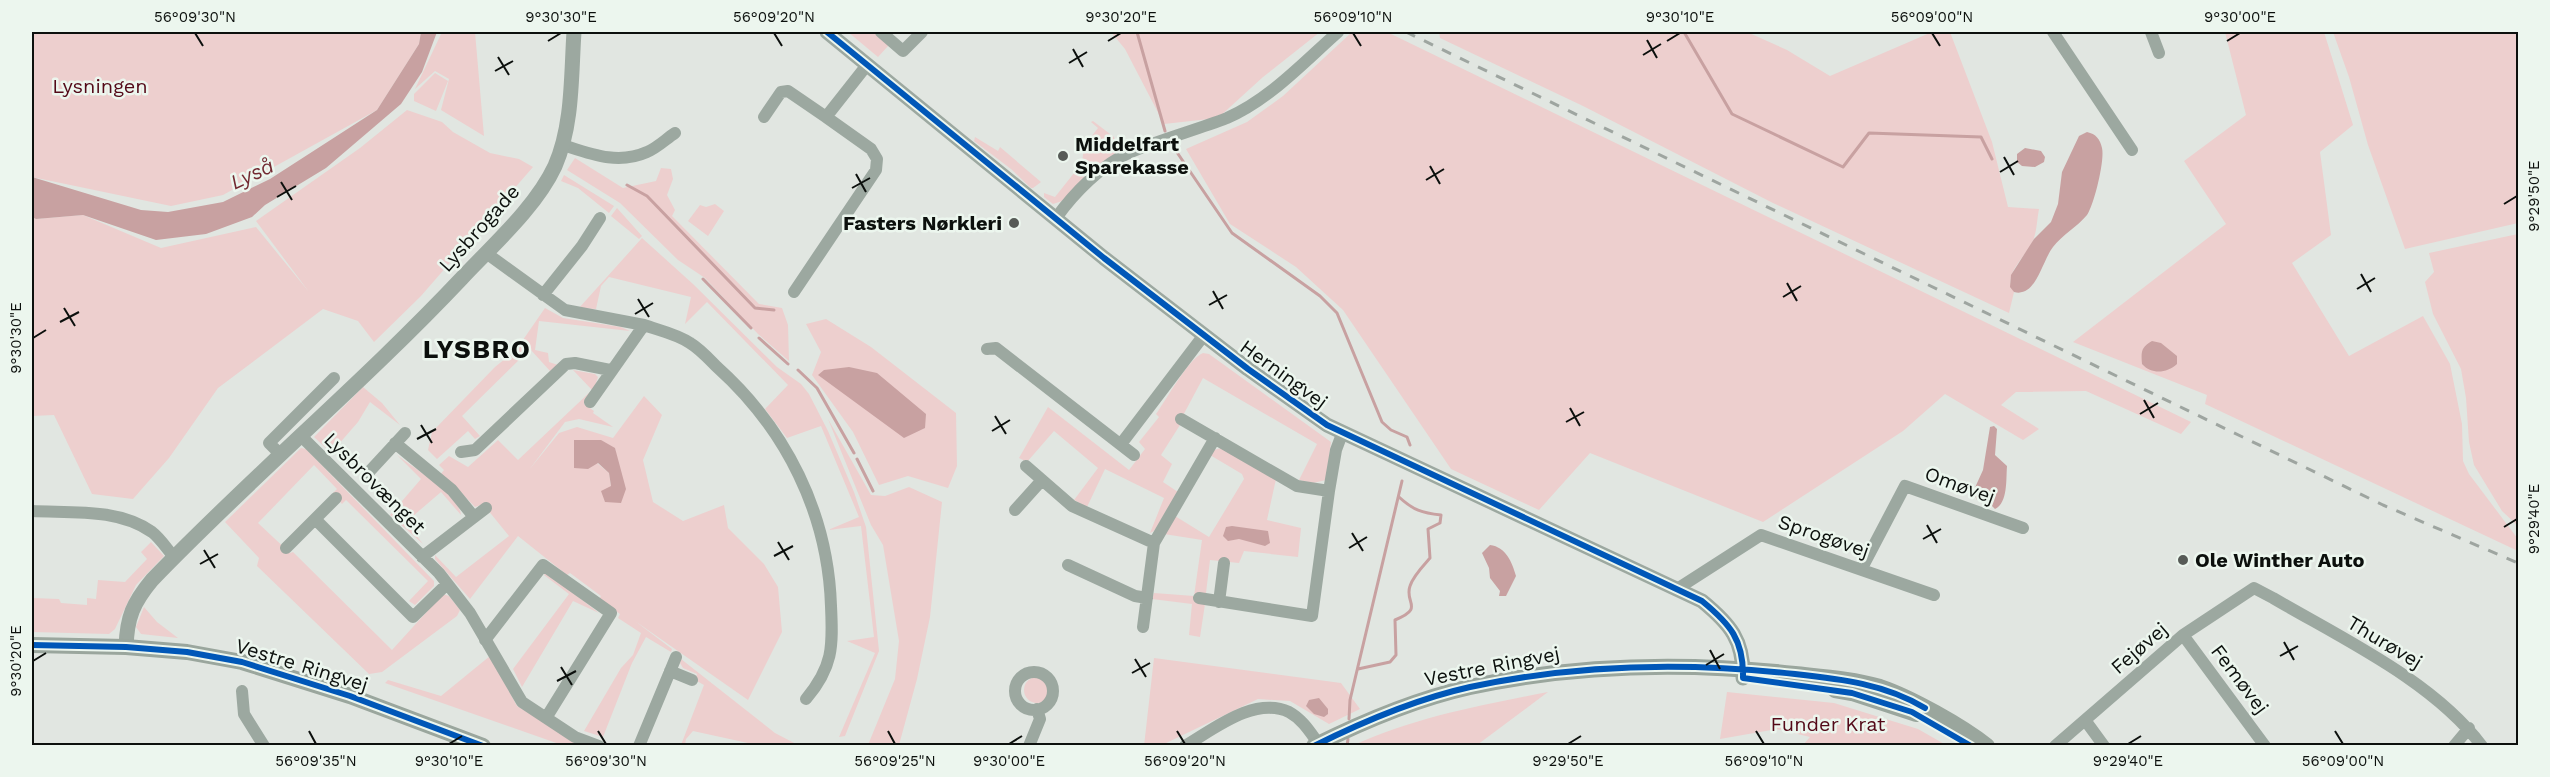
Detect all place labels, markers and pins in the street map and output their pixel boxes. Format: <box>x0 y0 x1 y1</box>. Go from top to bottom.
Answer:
place label: Middelfart Sparekasse <box>1075 132 1189 179</box>
marker: Middelfart Sparekasse <box>1056 149 1070 163</box>
place label: Fasters Nørkleri <box>843 211 1002 235</box>
marker: Fasters Nørkleri <box>1007 216 1021 230</box>
place label: Ole Winther Auto <box>2195 548 2364 572</box>
marker: Ole Winther Auto <box>2176 553 2190 567</box>

